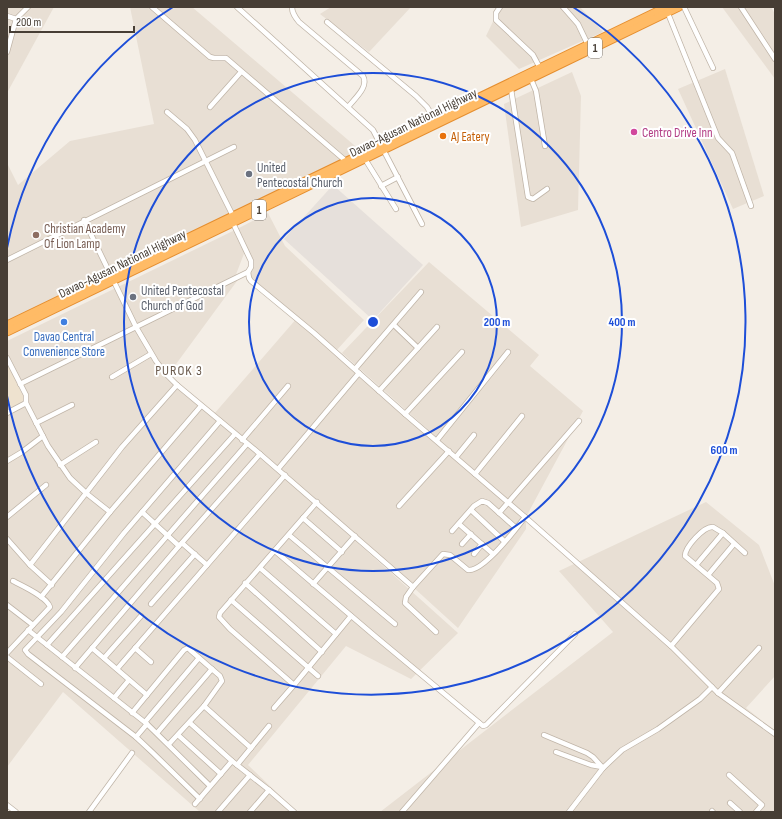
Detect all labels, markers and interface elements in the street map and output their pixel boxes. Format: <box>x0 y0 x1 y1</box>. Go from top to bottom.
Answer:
scale bar <box>10 8 134 34</box>
text: 200 m <box>16 15 42 30</box>
road number: 1 <box>588 38 602 58</box>
street label: Davao-Agusan National Highway <box>347 85 480 161</box>
place label: Centro Drive Inn <box>642 125 713 141</box>
marker: Centro Drive Inn <box>629 127 639 137</box>
place label: AJ Eatery <box>450 129 490 145</box>
marker: AJ Eatery <box>438 131 448 141</box>
place label: United Pentecostal Church <box>257 160 343 191</box>
marker: United Pentecostal Church <box>244 169 254 179</box>
road number: 1 <box>252 200 266 220</box>
place label: Christian Academy Of Lion Lamp <box>44 221 125 252</box>
street label: Davao-Agusan National Highway <box>56 226 189 302</box>
marker: Christian Academy Of Lion Lamp <box>31 230 41 240</box>
place label: United Pentecostal Church of God <box>141 283 224 314</box>
marker: United Pentecostal Church of God <box>128 292 138 302</box>
centre of rings <box>366 315 380 329</box>
text: 200 m <box>484 315 510 330</box>
text: 400 m <box>609 315 635 330</box>
marker: Davao Central Convenience Store <box>59 317 69 327</box>
place label: Davao Central Convenience Store <box>23 329 105 360</box>
district label: PUROK 3 <box>155 362 203 379</box>
text: 600 m <box>711 443 737 458</box>

